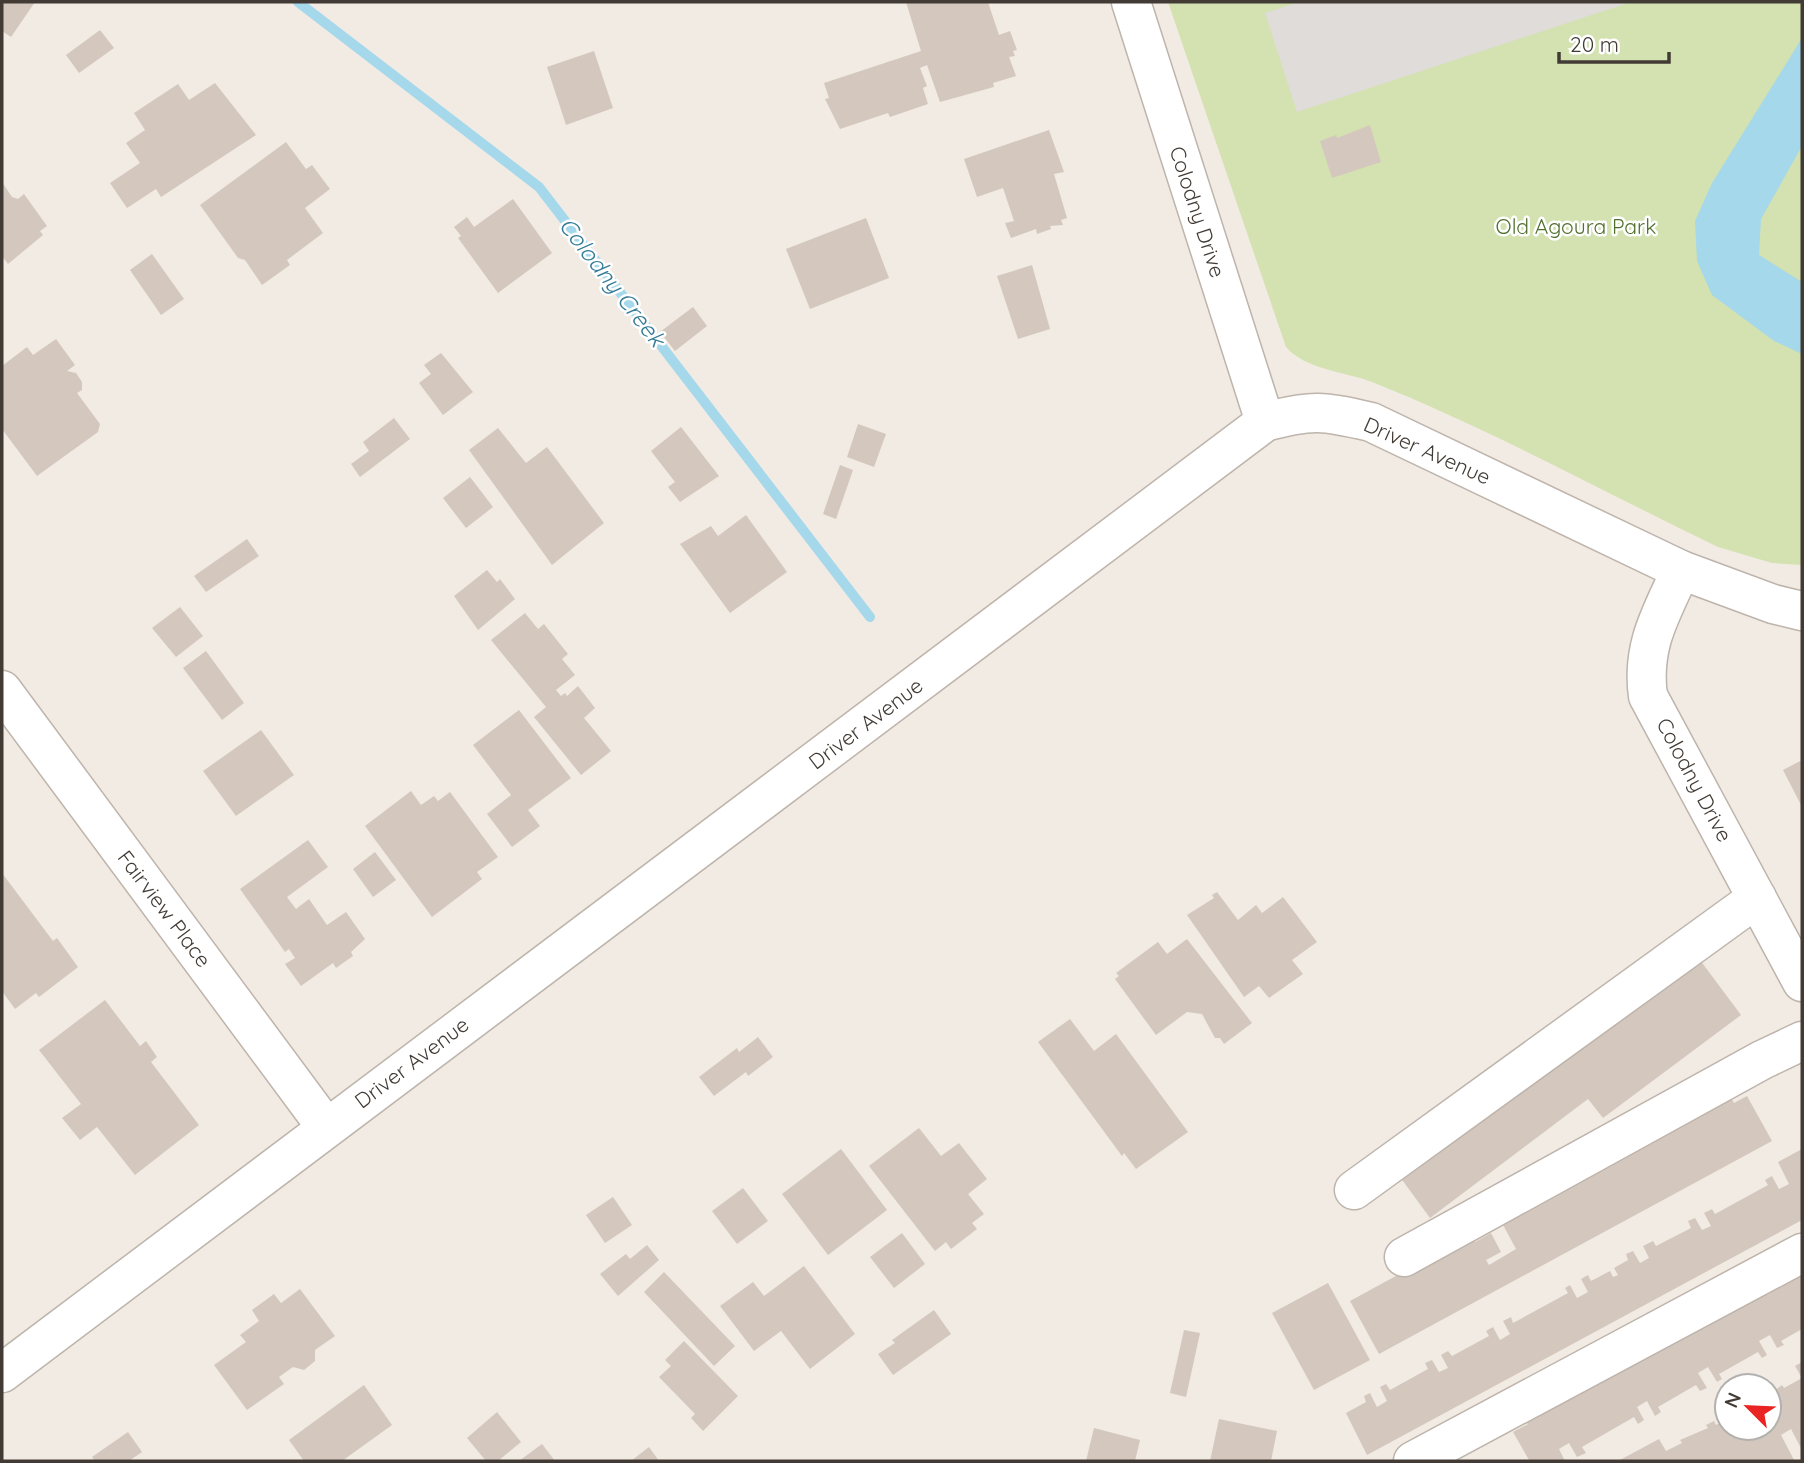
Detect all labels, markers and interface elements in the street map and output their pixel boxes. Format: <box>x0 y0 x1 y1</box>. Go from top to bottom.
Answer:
scale bar <box>1559 21 1669 65</box>
text: 20 m <box>1570 31 1619 57</box>
street label: Colodny Drive <box>1164 143 1231 281</box>
water label: Colodny Creek <box>553 211 673 353</box>
park label: Old Agoura Park <box>1496 213 1656 239</box>
street label: Driver Avenue <box>1360 411 1495 490</box>
street label: Driver Avenue <box>803 672 928 775</box>
street label: Colodny Drive <box>1651 713 1738 846</box>
street label: Fairview Place <box>112 845 217 972</box>
street label: Driver Avenue <box>349 1011 474 1114</box>
north arrow <box>1713 1372 1783 1442</box>
text: N <box>1719 1389 1746 1411</box>

